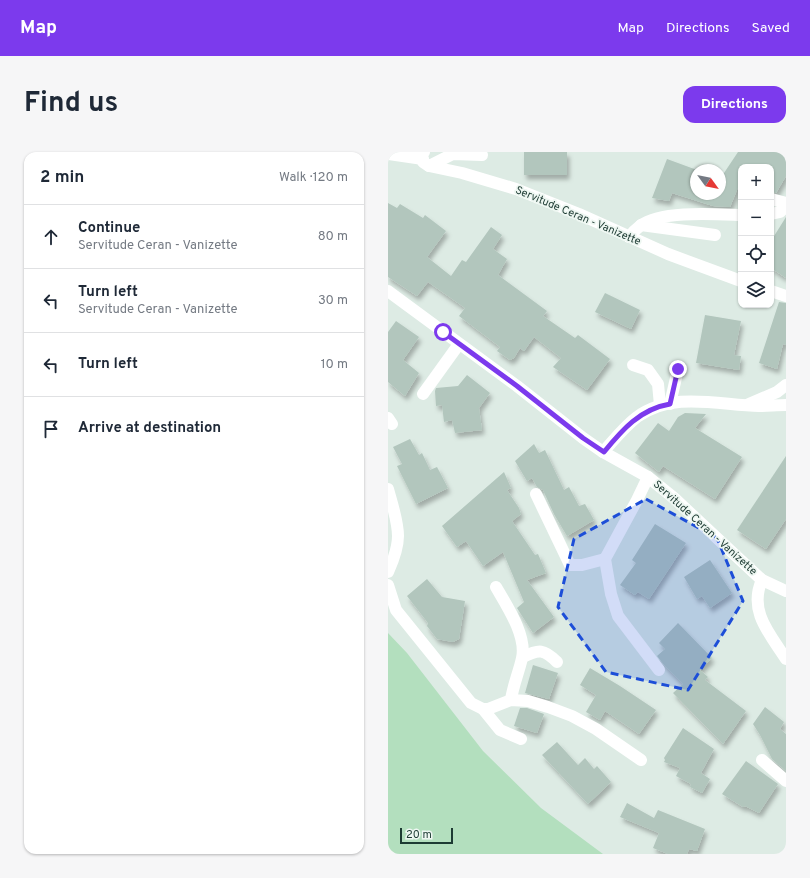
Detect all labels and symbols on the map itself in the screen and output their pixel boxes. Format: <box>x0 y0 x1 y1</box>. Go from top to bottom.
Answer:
north arrow <box>690 164 726 200</box>
street label: Servitude Ceran - Vanizette <box>513 183 643 249</box>
route start <box>434 323 452 341</box>
route end <box>669 360 687 378</box>
street label: Servitude Ceran - Vanizette <box>650 478 760 578</box>
scale bar <box>400 826 453 845</box>

